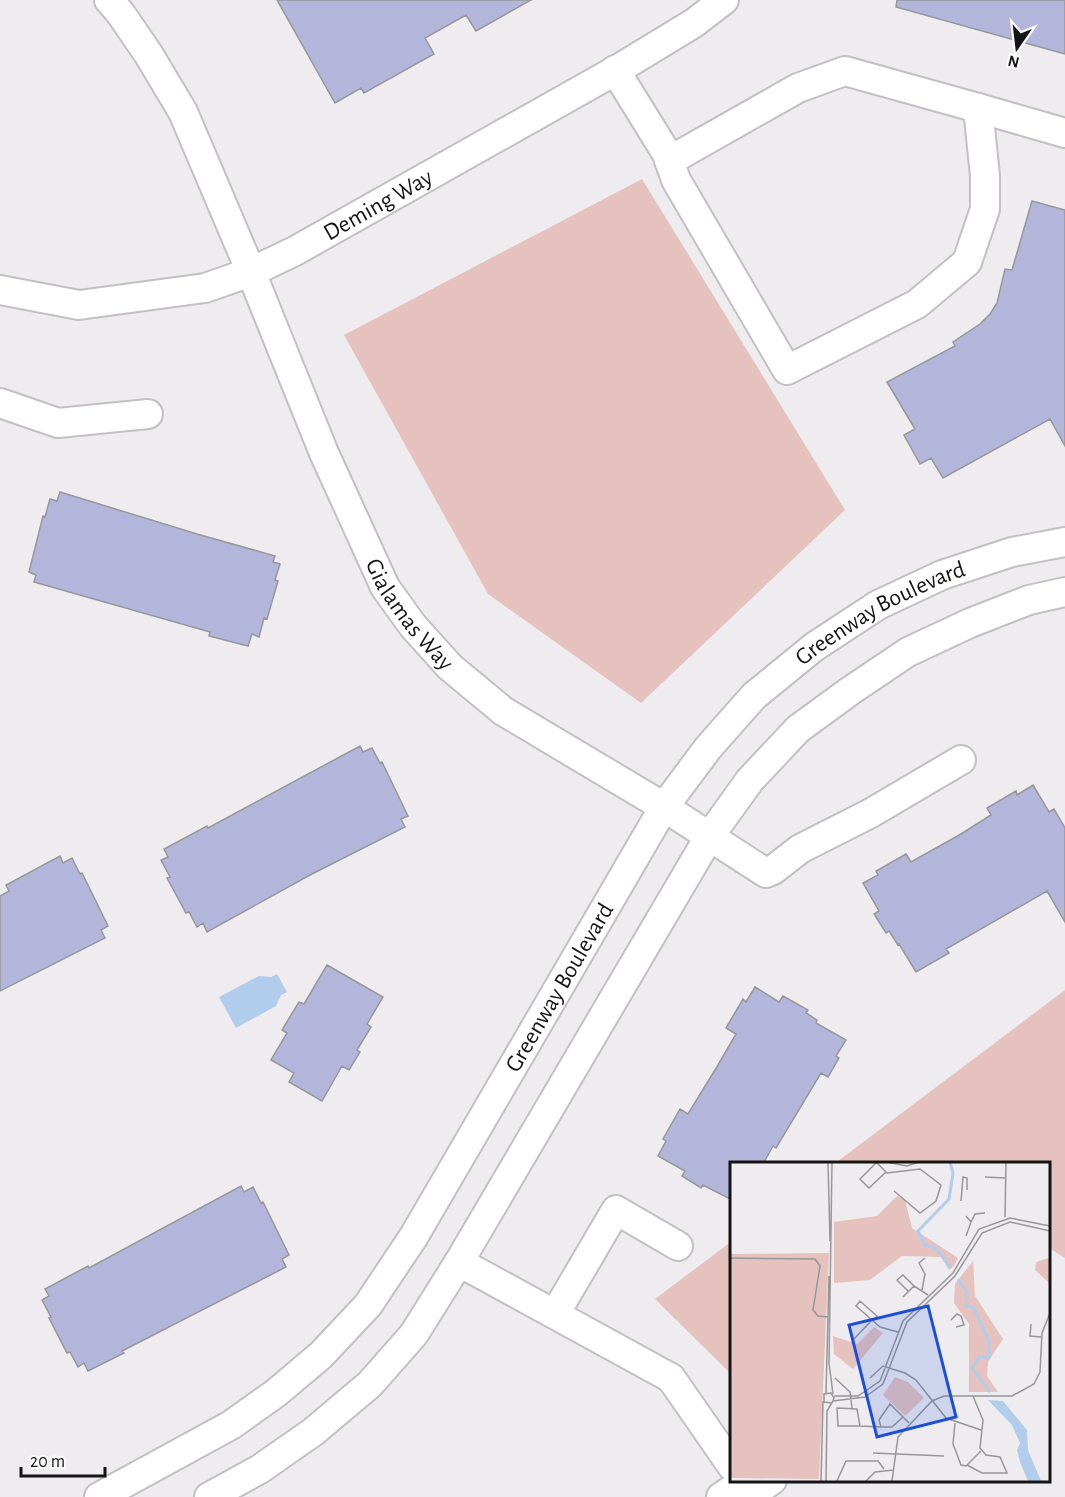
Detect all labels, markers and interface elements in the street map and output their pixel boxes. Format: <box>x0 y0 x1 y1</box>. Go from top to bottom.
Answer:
north arrow <box>987 18 1047 78</box>
text: N <box>1006 52 1021 71</box>
street label: Deming Way <box>320 165 437 245</box>
street label: Gialamas Way <box>361 555 458 675</box>
street label: Greenway Boulevard <box>791 557 968 670</box>
street label: Greenway Boulevard <box>501 899 618 1076</box>
inset map <box>730 1162 1050 1482</box>
scale bar <box>21 1440 105 1478</box>
text: 20 m <box>30 1453 65 1471</box>

